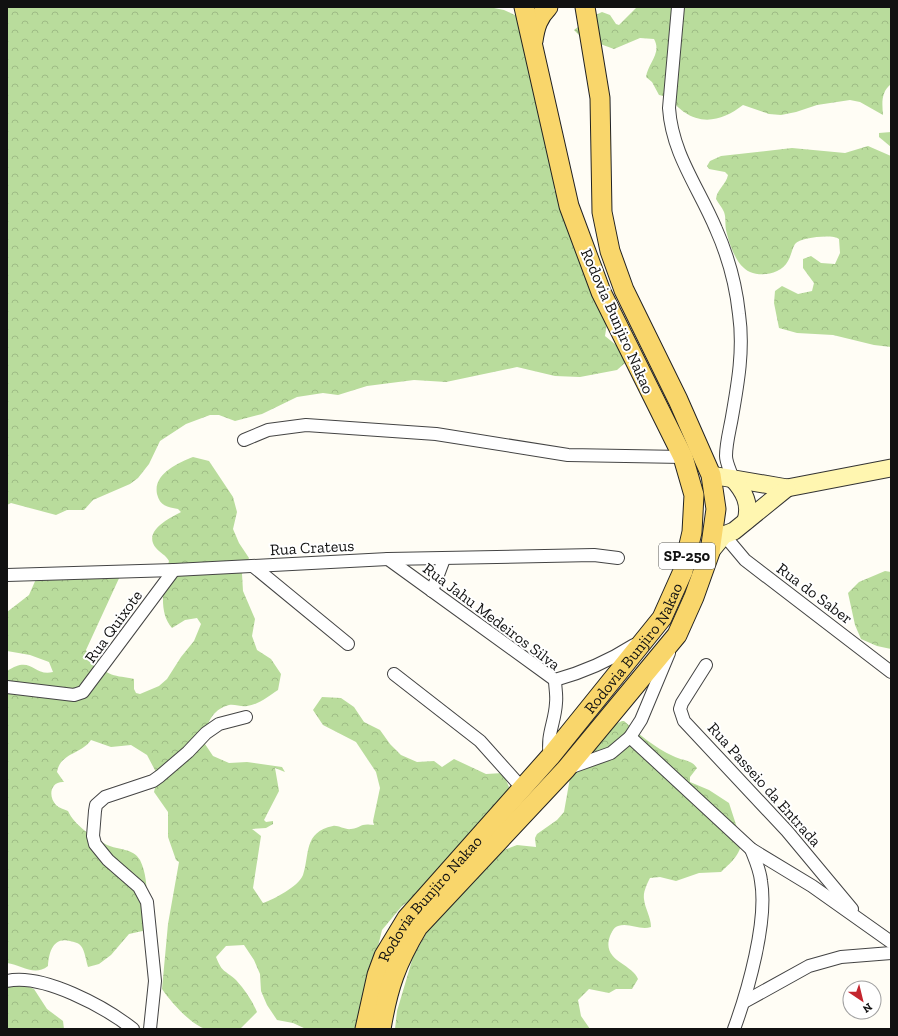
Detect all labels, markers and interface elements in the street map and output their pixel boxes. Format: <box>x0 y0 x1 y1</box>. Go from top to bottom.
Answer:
street label: Rodovia Bunjiro Nakao <box>577 246 658 397</box>
street label: Rua Crateus <box>269 536 355 559</box>
road number: SP-250 <box>659 543 715 569</box>
street label: Rua Jahu Medeiros Silva <box>419 559 564 674</box>
street label: Rua do Saber <box>773 559 857 628</box>
street label: Rodovia Bunjiro Nakao <box>580 580 687 717</box>
street label: Rua Quixote <box>81 586 146 666</box>
street label: Rua Passeio da Entrada <box>704 718 826 851</box>
street label: Rodovia Bunjiro Nakao <box>374 832 486 964</box>
north arrow <box>842 980 882 1020</box>
text: N <box>860 1000 875 1016</box>

